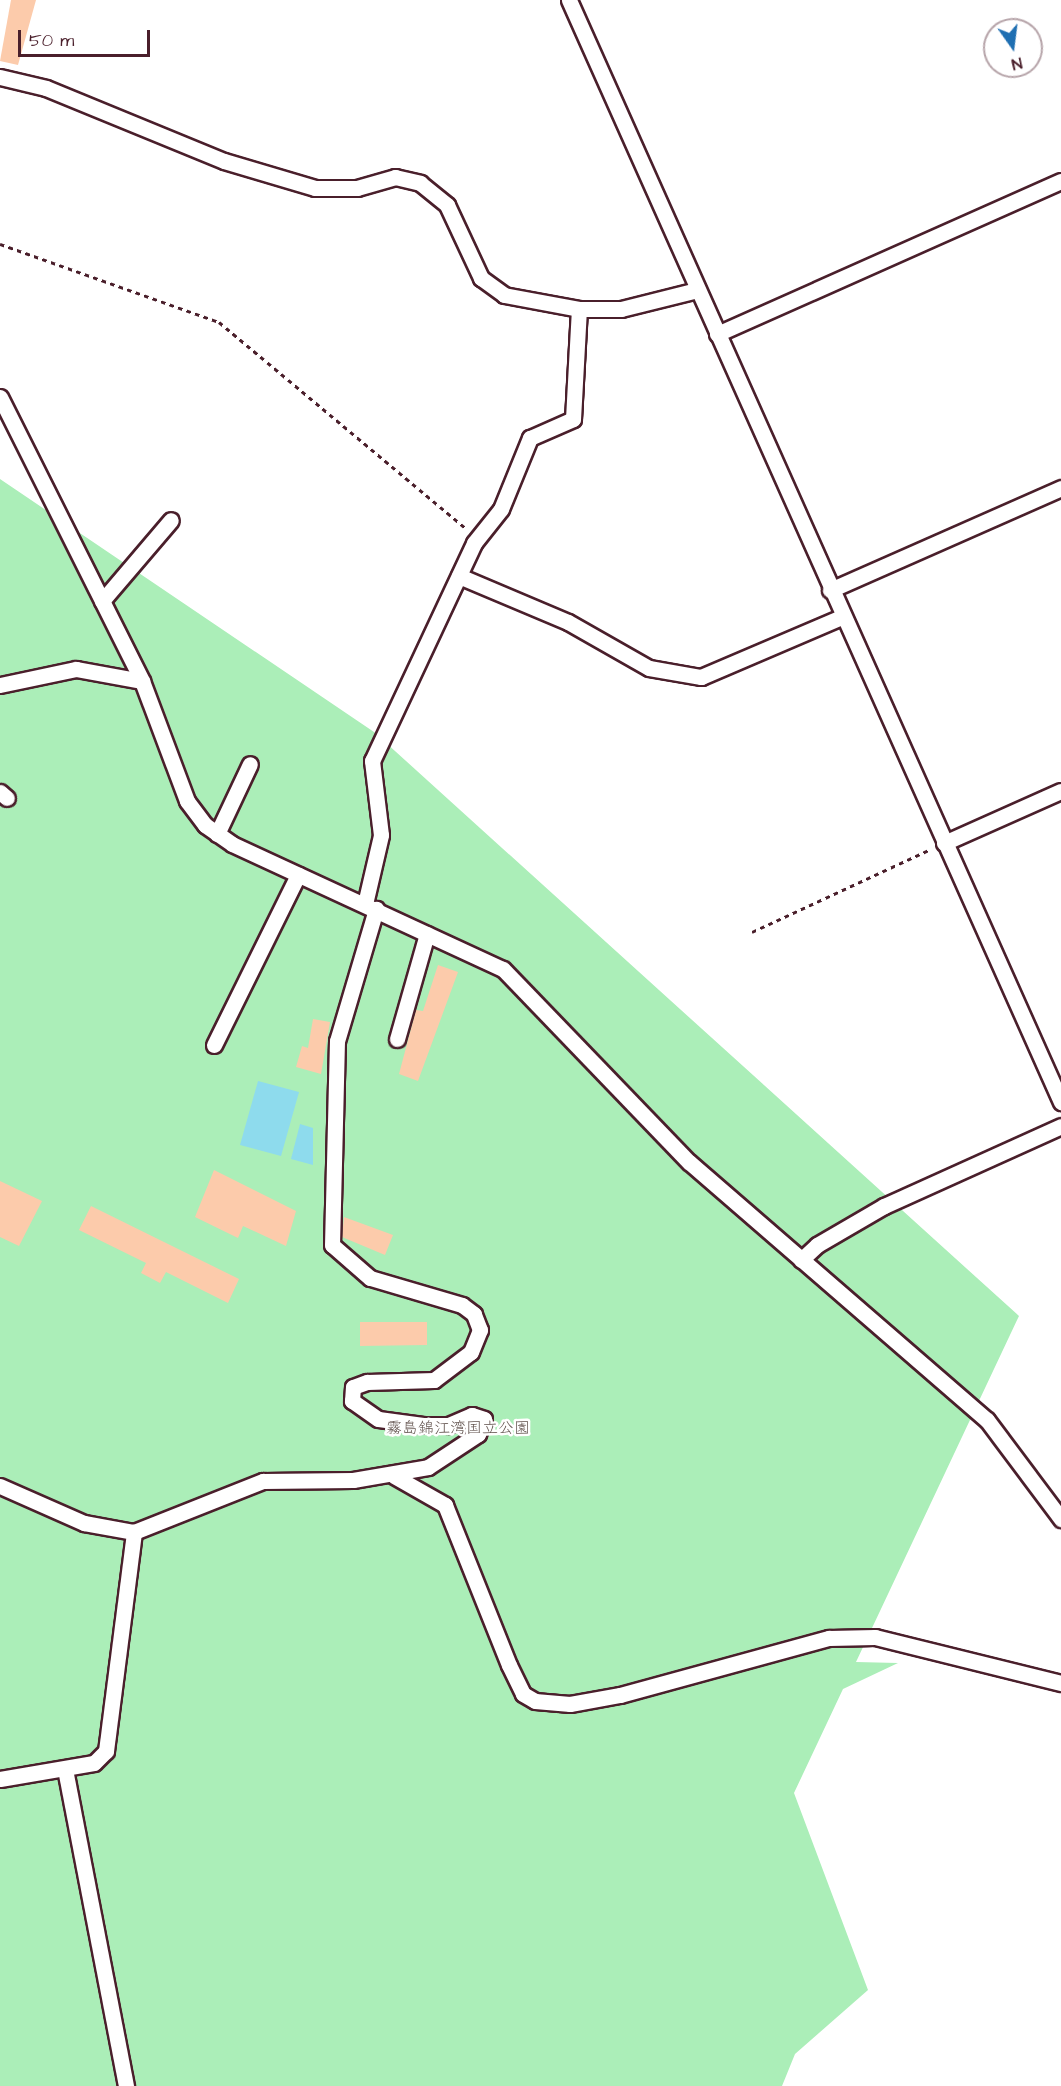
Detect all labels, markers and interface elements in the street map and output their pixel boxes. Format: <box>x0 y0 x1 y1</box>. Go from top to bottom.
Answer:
scale bar <box>21 18 153 56</box>
north arrow <box>983 18 1043 78</box>
text: 50 m <box>29 28 74 53</box>
text: N <box>1009 52 1024 75</box>
park label: 霧島錦江湾国立公園 <box>386 1418 530 1438</box>

